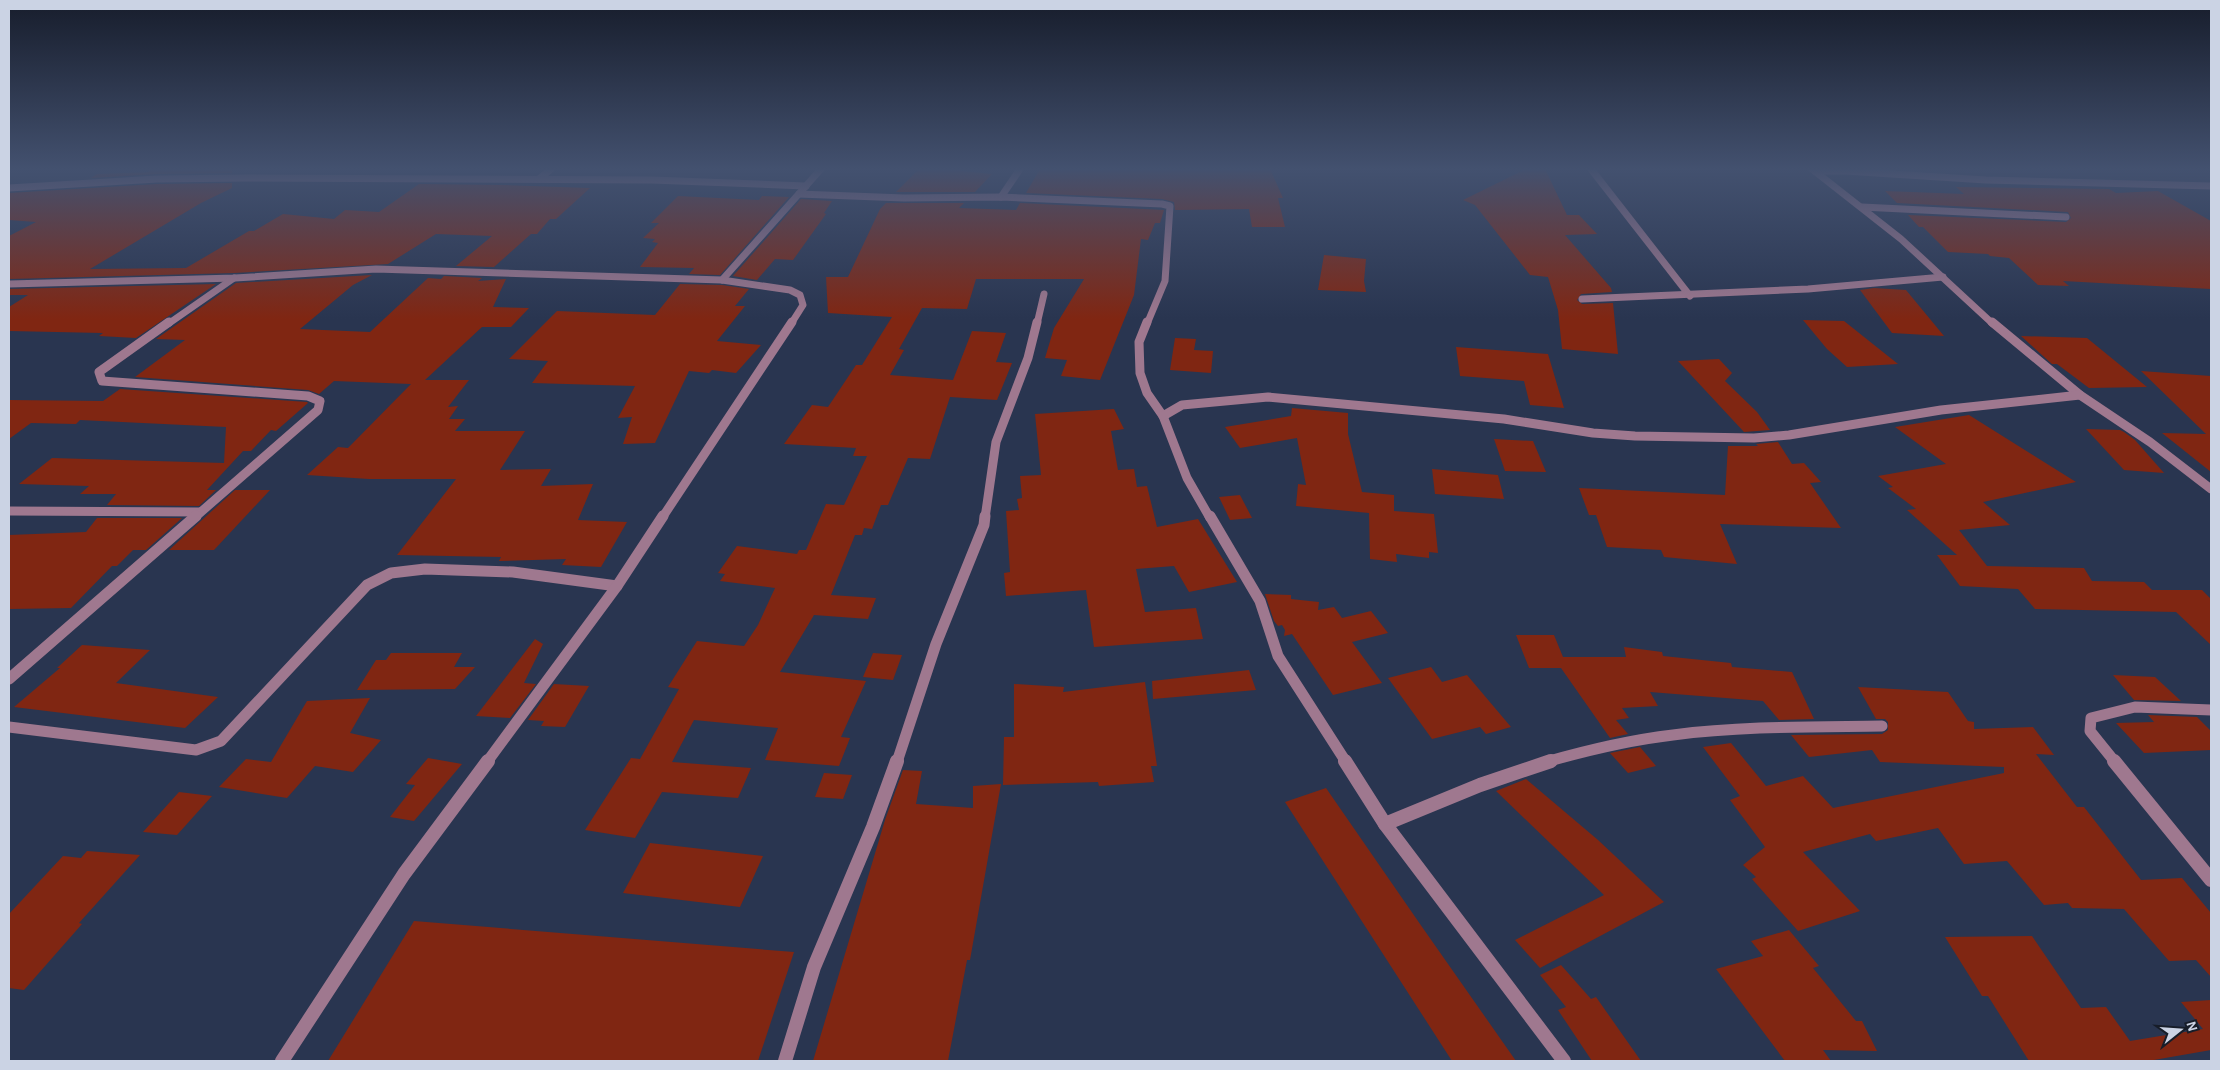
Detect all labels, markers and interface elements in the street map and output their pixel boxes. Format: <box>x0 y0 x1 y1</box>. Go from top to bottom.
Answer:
north arrow <box>2155 1005 2205 1055</box>
text: N <box>2183 1020 2200 1033</box>

